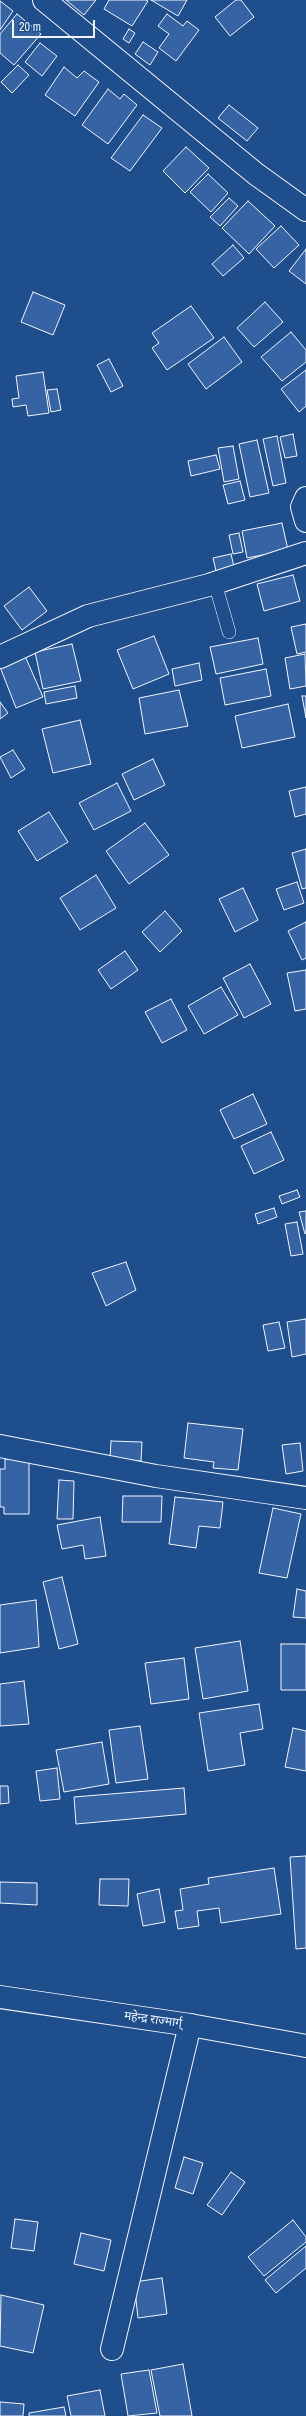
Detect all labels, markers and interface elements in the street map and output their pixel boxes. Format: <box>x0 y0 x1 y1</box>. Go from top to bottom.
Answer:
scale bar <box>14 12 97 38</box>
text: 20 m <box>19 19 41 35</box>
street label: महेन्द्र राज्मार्ग् <box>123 2009 183 2031</box>

